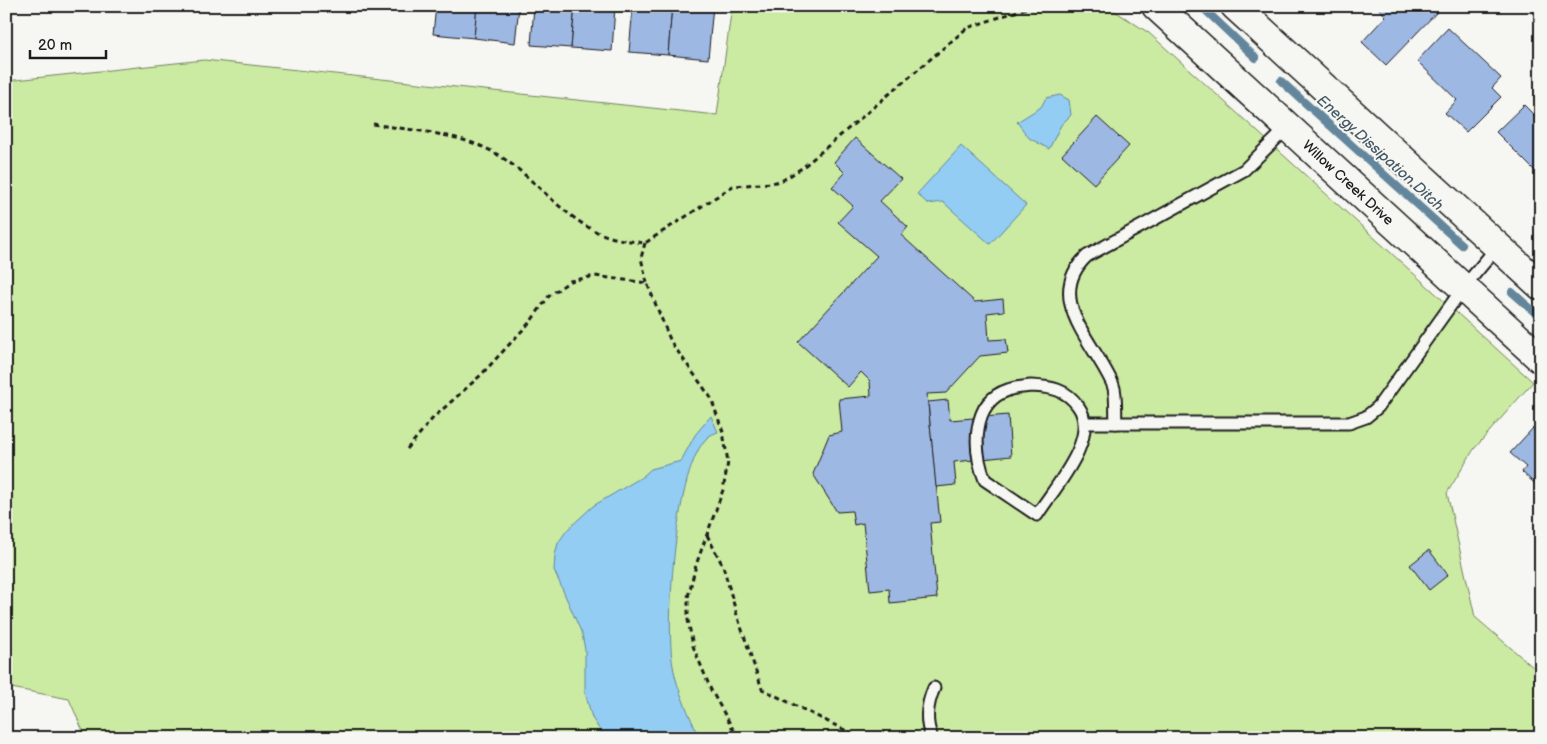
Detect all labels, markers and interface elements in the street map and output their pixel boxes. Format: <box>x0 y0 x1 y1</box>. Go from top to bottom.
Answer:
scale bar <box>30 28 106 60</box>
text: 20 m <box>38 36 72 55</box>
water label: Energy Dissipation Ditch <box>1313 91 1447 215</box>
street label: Willow Creek Drive <box>1299 136 1397 228</box>

